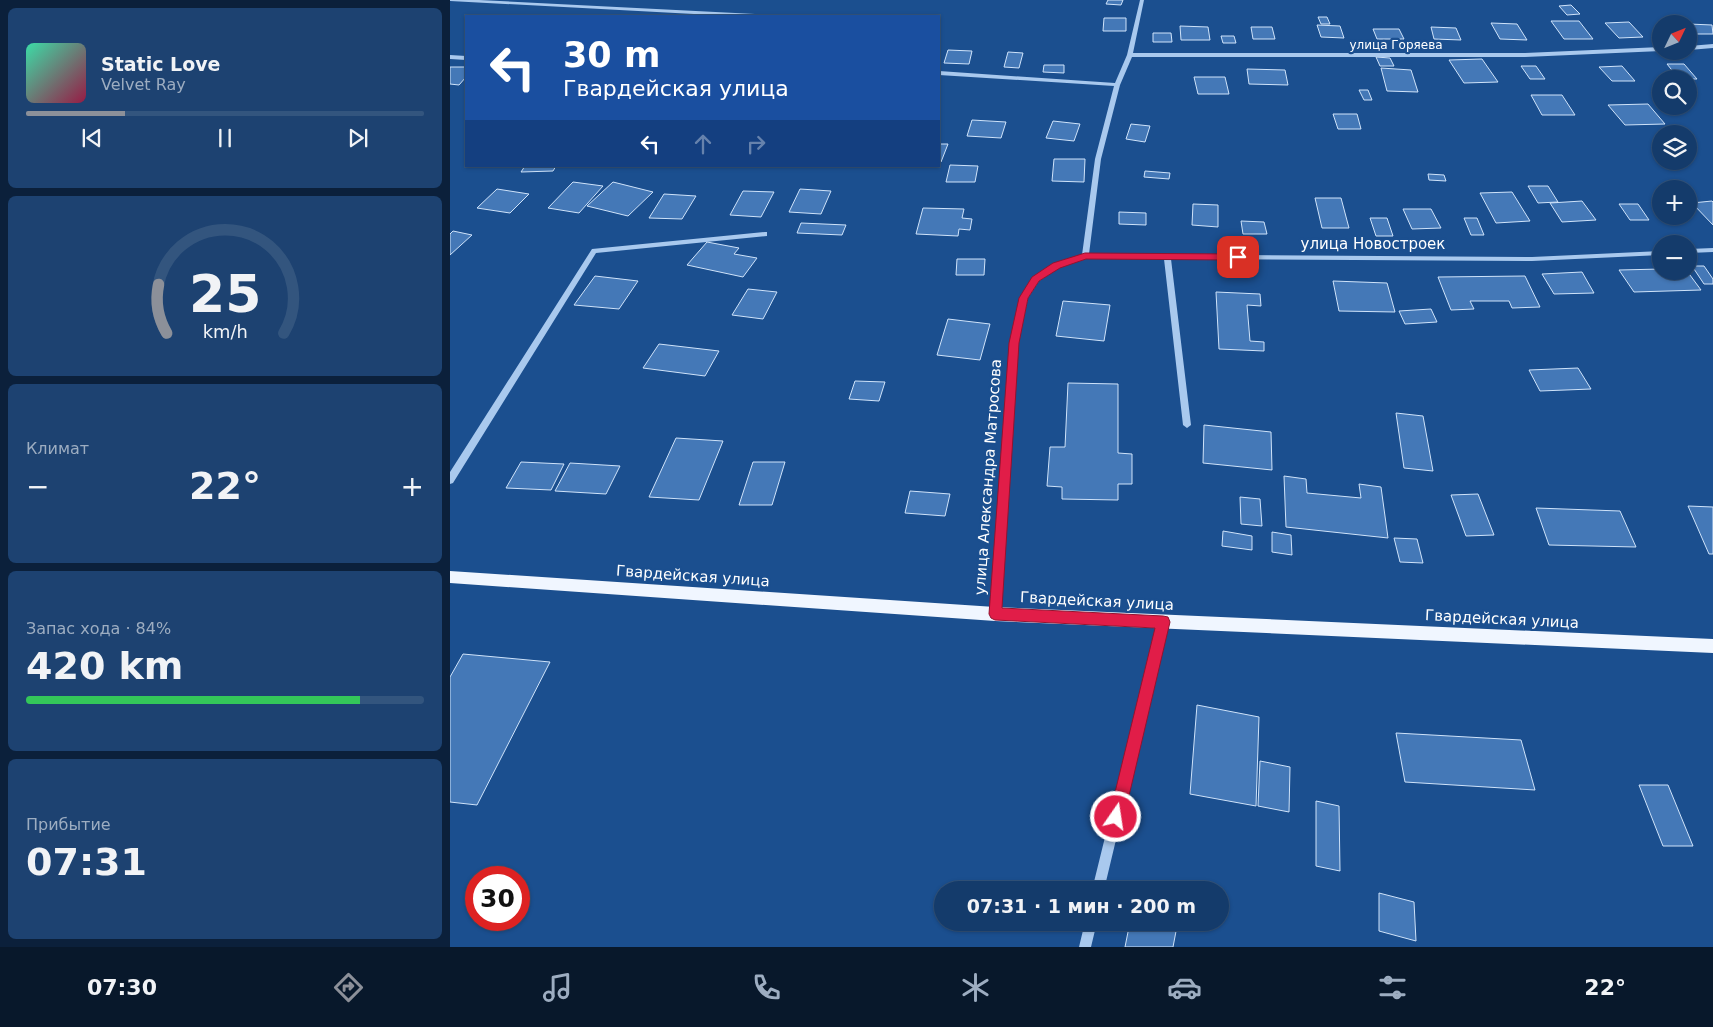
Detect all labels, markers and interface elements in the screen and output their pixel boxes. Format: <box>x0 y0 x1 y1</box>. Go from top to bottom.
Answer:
north arrow <box>1652 15 1698 60</box>
map controls <box>1652 15 1697 280</box>
icon: left <box>480 35 545 100</box>
text: 30 m <box>563 35 660 75</box>
street label: улица Горяева <box>1349 38 1443 52</box>
text: Static Love <box>101 53 221 75</box>
button: search <box>1652 70 1697 115</box>
text: Velvet Ray <box>101 75 186 94</box>
text: Гвардейская улица <box>563 76 789 101</box>
icon: previous <box>78 124 106 152</box>
icon: pause <box>211 124 239 152</box>
icon: next <box>344 124 372 152</box>
button: layers <box>1652 125 1697 170</box>
icon: left <box>636 130 664 158</box>
icon: ahead <box>689 130 717 158</box>
icon: right <box>742 130 770 158</box>
button: + <box>1652 180 1697 225</box>
street label: улица Новостроек <box>1301 235 1445 253</box>
button: − <box>1652 235 1697 280</box>
pin <box>1217 236 1259 278</box>
icon: arrive <box>1224 243 1252 271</box>
text: 25 <box>189 264 261 324</box>
text: km/h <box>202 321 248 342</box>
street label: улица Александра Матросова <box>971 358 1005 596</box>
text: Климат <box>26 439 89 458</box>
text: 22° <box>189 464 261 508</box>
text: − <box>26 470 49 503</box>
text: + <box>401 470 424 503</box>
street label: Гвардейская улица <box>616 562 770 590</box>
street label: Гвардейская улица <box>1020 588 1174 614</box>
street label: Гвардейская улица <box>1425 606 1579 632</box>
text: Запас хода · 84% <box>26 619 171 638</box>
text: 420 km <box>26 644 183 688</box>
position arrow <box>1089 790 1141 842</box>
text: Прибытие <box>26 815 111 834</box>
text: 07:31 <box>26 840 147 884</box>
speed limit sign: 30 <box>465 866 530 931</box>
text: 07:31 · 1 мин · 200 m <box>967 895 1196 917</box>
icon: directions <box>331 970 366 1005</box>
icon: music <box>540 970 575 1005</box>
icon: phone <box>749 970 784 1005</box>
icon: climate <box>958 970 993 1005</box>
icon: car <box>1167 970 1202 1005</box>
icon: filters <box>1375 970 1410 1005</box>
text: 07:30 <box>87 975 157 1000</box>
text: 22° <box>1584 975 1626 1000</box>

